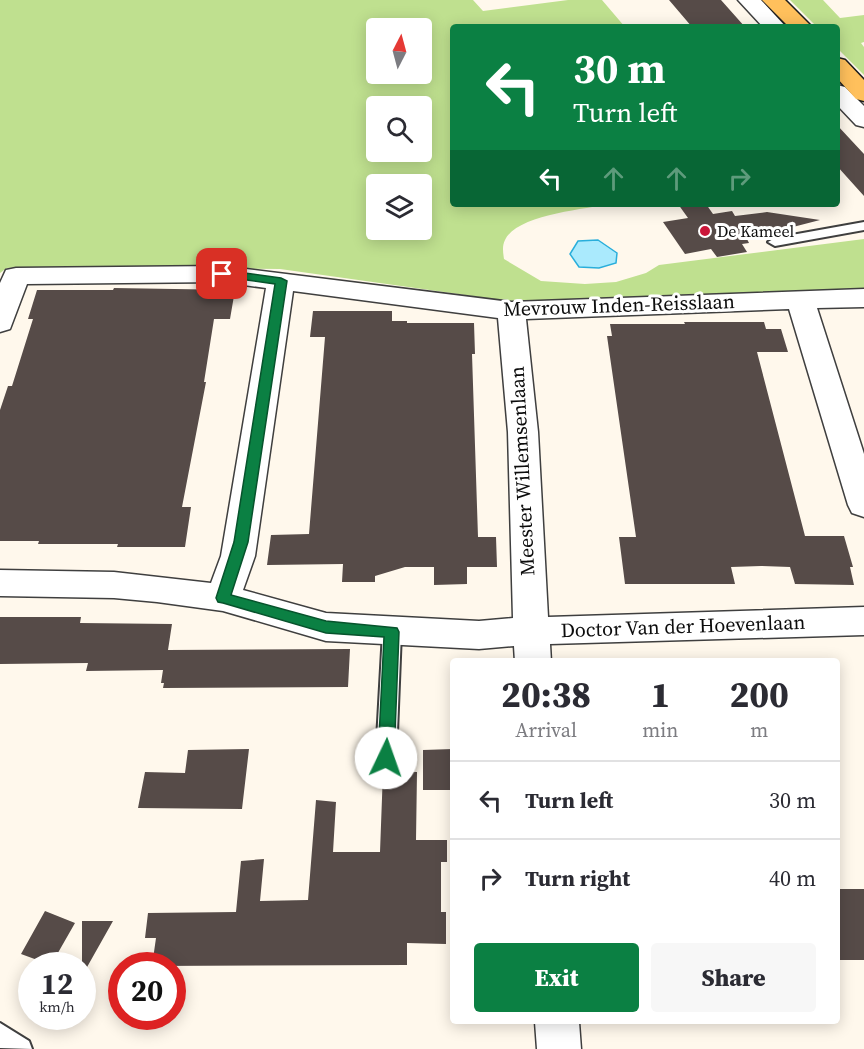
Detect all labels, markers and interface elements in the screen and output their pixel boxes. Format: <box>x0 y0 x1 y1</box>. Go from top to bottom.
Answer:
north arrow <box>366 18 432 84</box>
map controls <box>366 18 432 240</box>
text: 30 m <box>573 39 666 97</box>
icon: left <box>474 48 552 126</box>
text: Turn left <box>573 94 677 131</box>
button: search <box>366 96 432 162</box>
icon: left <box>534 162 567 195</box>
icon: ahead <box>597 162 630 195</box>
icon: ahead <box>660 162 693 195</box>
icon: right <box>723 162 756 195</box>
button: layers <box>366 174 432 240</box>
place label: De Kameel <box>717 220 794 242</box>
marker: De Kameel <box>698 224 712 238</box>
pin <box>196 248 247 299</box>
icon: arrive <box>205 257 238 290</box>
street label: Mevrouw Inden-Reisslaan <box>503 287 735 323</box>
street label: Meester Willemsenlaan <box>503 365 541 577</box>
street label: Doctor Van der Hoevenlaan <box>560 608 806 644</box>
text: 20:38 <box>501 670 591 719</box>
text: 1 <box>650 670 670 719</box>
text: 200 <box>729 670 789 719</box>
text: Arrival <box>515 716 577 744</box>
text: min <box>642 716 678 744</box>
text: m <box>750 716 768 744</box>
position arrow <box>354 726 418 790</box>
icon: left <box>474 784 507 817</box>
text: Turn left <box>525 785 613 815</box>
text: 30 m <box>769 785 816 815</box>
icon: right <box>474 862 507 895</box>
text: Turn right <box>525 863 630 893</box>
text: 40 m <box>769 863 816 893</box>
button: Exit <box>474 943 639 1012</box>
button: Share <box>651 943 816 1012</box>
speed limit sign: 20 <box>108 952 186 1030</box>
text: 12 <box>41 963 73 1004</box>
text: km/h <box>39 996 75 1017</box>

